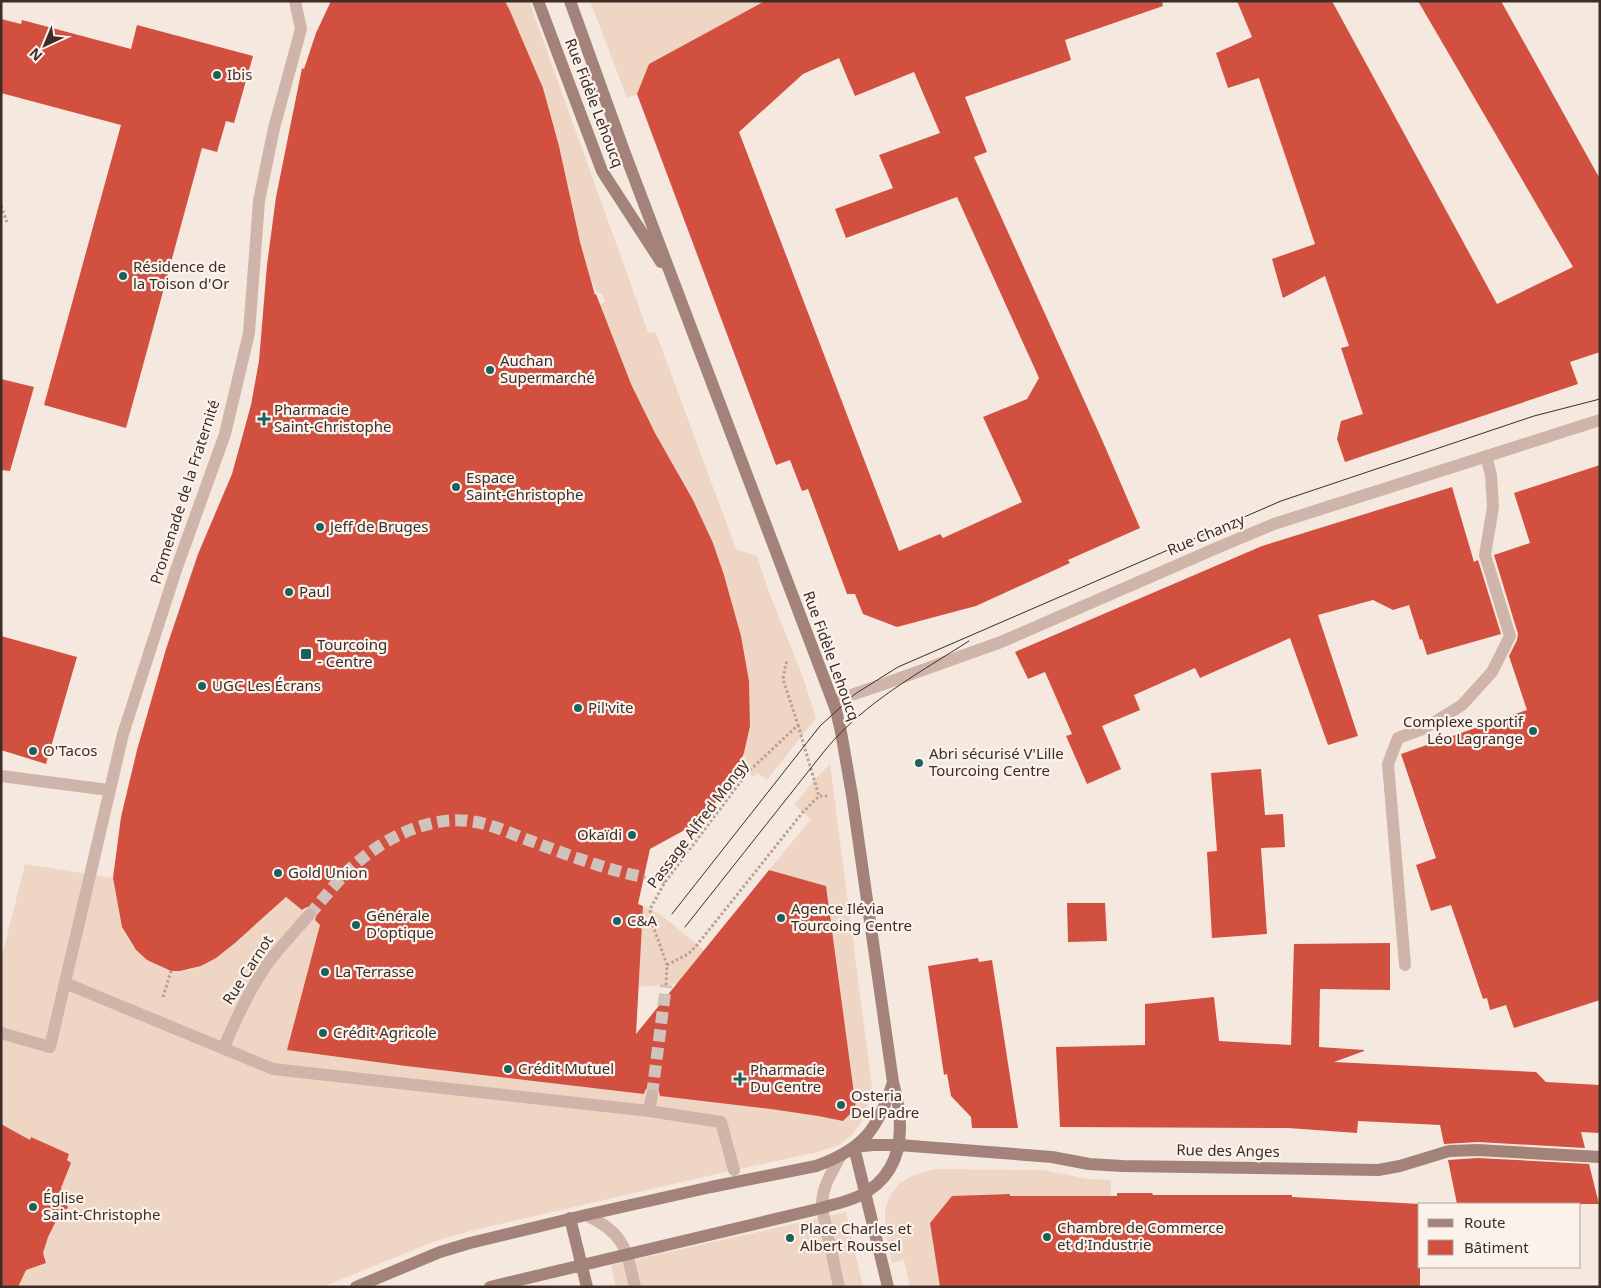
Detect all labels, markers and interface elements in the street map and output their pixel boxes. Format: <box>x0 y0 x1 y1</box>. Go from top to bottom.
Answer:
north arrow <box>20 20 70 70</box>
street label: Rue Fidèle Lehoucq <box>561 35 629 170</box>
text: N <box>25 44 46 66</box>
place label: Ibis <box>227 64 252 84</box>
marker: Ibis <box>211 69 223 81</box>
place label: Résidence de la Toison d'Or <box>133 256 229 293</box>
marker: Résidence de la Toison d'Or <box>117 270 129 282</box>
place label: Auchan Supermarché <box>500 350 595 387</box>
marker: Auchan Supermarché <box>484 364 496 376</box>
street label: Promenade de la Fraternité <box>145 397 223 586</box>
place label: Pharmacie Saint-Christophe <box>274 399 391 436</box>
marker: Pharmacie Saint-Christophe <box>258 413 270 425</box>
place label: Espace Saint-Christophe <box>466 467 583 504</box>
marker: Espace Saint-Christophe <box>450 481 462 493</box>
street label: Rue Chanzy <box>1164 509 1248 559</box>
place label: Jeff de Bruges <box>328 516 428 536</box>
marker: Jeff de Bruges <box>314 521 326 533</box>
place label: Paul <box>299 581 330 601</box>
marker: Paul <box>283 586 295 598</box>
street label: Rue Fidèle Lehoucq <box>799 588 865 723</box>
place label: Tourcoing - Centre <box>317 634 387 671</box>
marker: Tourcoing - Centre <box>299 647 313 661</box>
place label: UGC Les Écrans <box>212 675 321 695</box>
marker: UGC Les Écrans <box>196 680 208 692</box>
place label: Pil'vite <box>588 697 634 717</box>
marker: Pil'vite <box>572 702 584 714</box>
place label: Complexe sportif Léo Lagrange <box>1403 711 1524 748</box>
marker: Complexe sportif Léo Lagrange <box>1527 725 1539 737</box>
place label: O'Tacos <box>43 740 97 760</box>
place label: Abri sécurisé V'Lille Tourcoing Centre <box>929 743 1064 780</box>
marker: O'Tacos <box>27 745 39 757</box>
street label: Passage Alfred Mongy <box>642 754 753 892</box>
marker: Abri sécurisé V'Lille Tourcoing Centre <box>913 757 925 769</box>
place label: Okaïdi <box>577 824 622 844</box>
marker: Okaïdi <box>626 829 638 841</box>
place label: Gold Union <box>288 862 367 882</box>
marker: Gold Union <box>272 867 284 879</box>
place label: Agence Ilévia Tourcoing Centre <box>791 898 912 935</box>
place label: Générale D'optique <box>366 905 434 942</box>
place label: C&A <box>627 910 657 930</box>
marker: Agence Ilévia Tourcoing Centre <box>775 912 787 924</box>
marker: C&A <box>611 915 623 927</box>
marker: Générale D'optique <box>350 919 362 931</box>
street label: Rue Carnot <box>217 930 277 1008</box>
place label: La Terrasse <box>335 961 414 981</box>
marker: La Terrasse <box>319 966 331 978</box>
place label: Crédit Agricole <box>333 1022 437 1042</box>
marker: Crédit Agricole <box>317 1027 329 1039</box>
place label: Crédit Mutuel <box>518 1058 614 1078</box>
place label: Pharmacie Du Centre <box>750 1059 825 1096</box>
marker: Crédit Mutuel <box>502 1063 514 1075</box>
marker: Pharmacie Du Centre <box>734 1073 746 1085</box>
place label: Osteria Del Padre <box>851 1085 919 1122</box>
marker: Osteria Del Padre <box>835 1099 847 1111</box>
street label: Rue des Anges <box>1176 1139 1280 1161</box>
place label: Église Saint-Christophe <box>43 1187 160 1224</box>
marker: Église Saint-Christophe <box>27 1201 39 1213</box>
legend <box>1418 1203 1581 1268</box>
text: Route <box>1464 1212 1506 1232</box>
place label: Chambre de Commerce et d'Industrie <box>1057 1217 1224 1254</box>
place label: Place Charles et Albert Roussel <box>800 1218 912 1255</box>
marker: Chambre de Commerce et d'Industrie <box>1041 1231 1053 1243</box>
marker: Place Charles et Albert Roussel <box>784 1232 796 1244</box>
text: Bâtiment <box>1464 1237 1529 1257</box>

